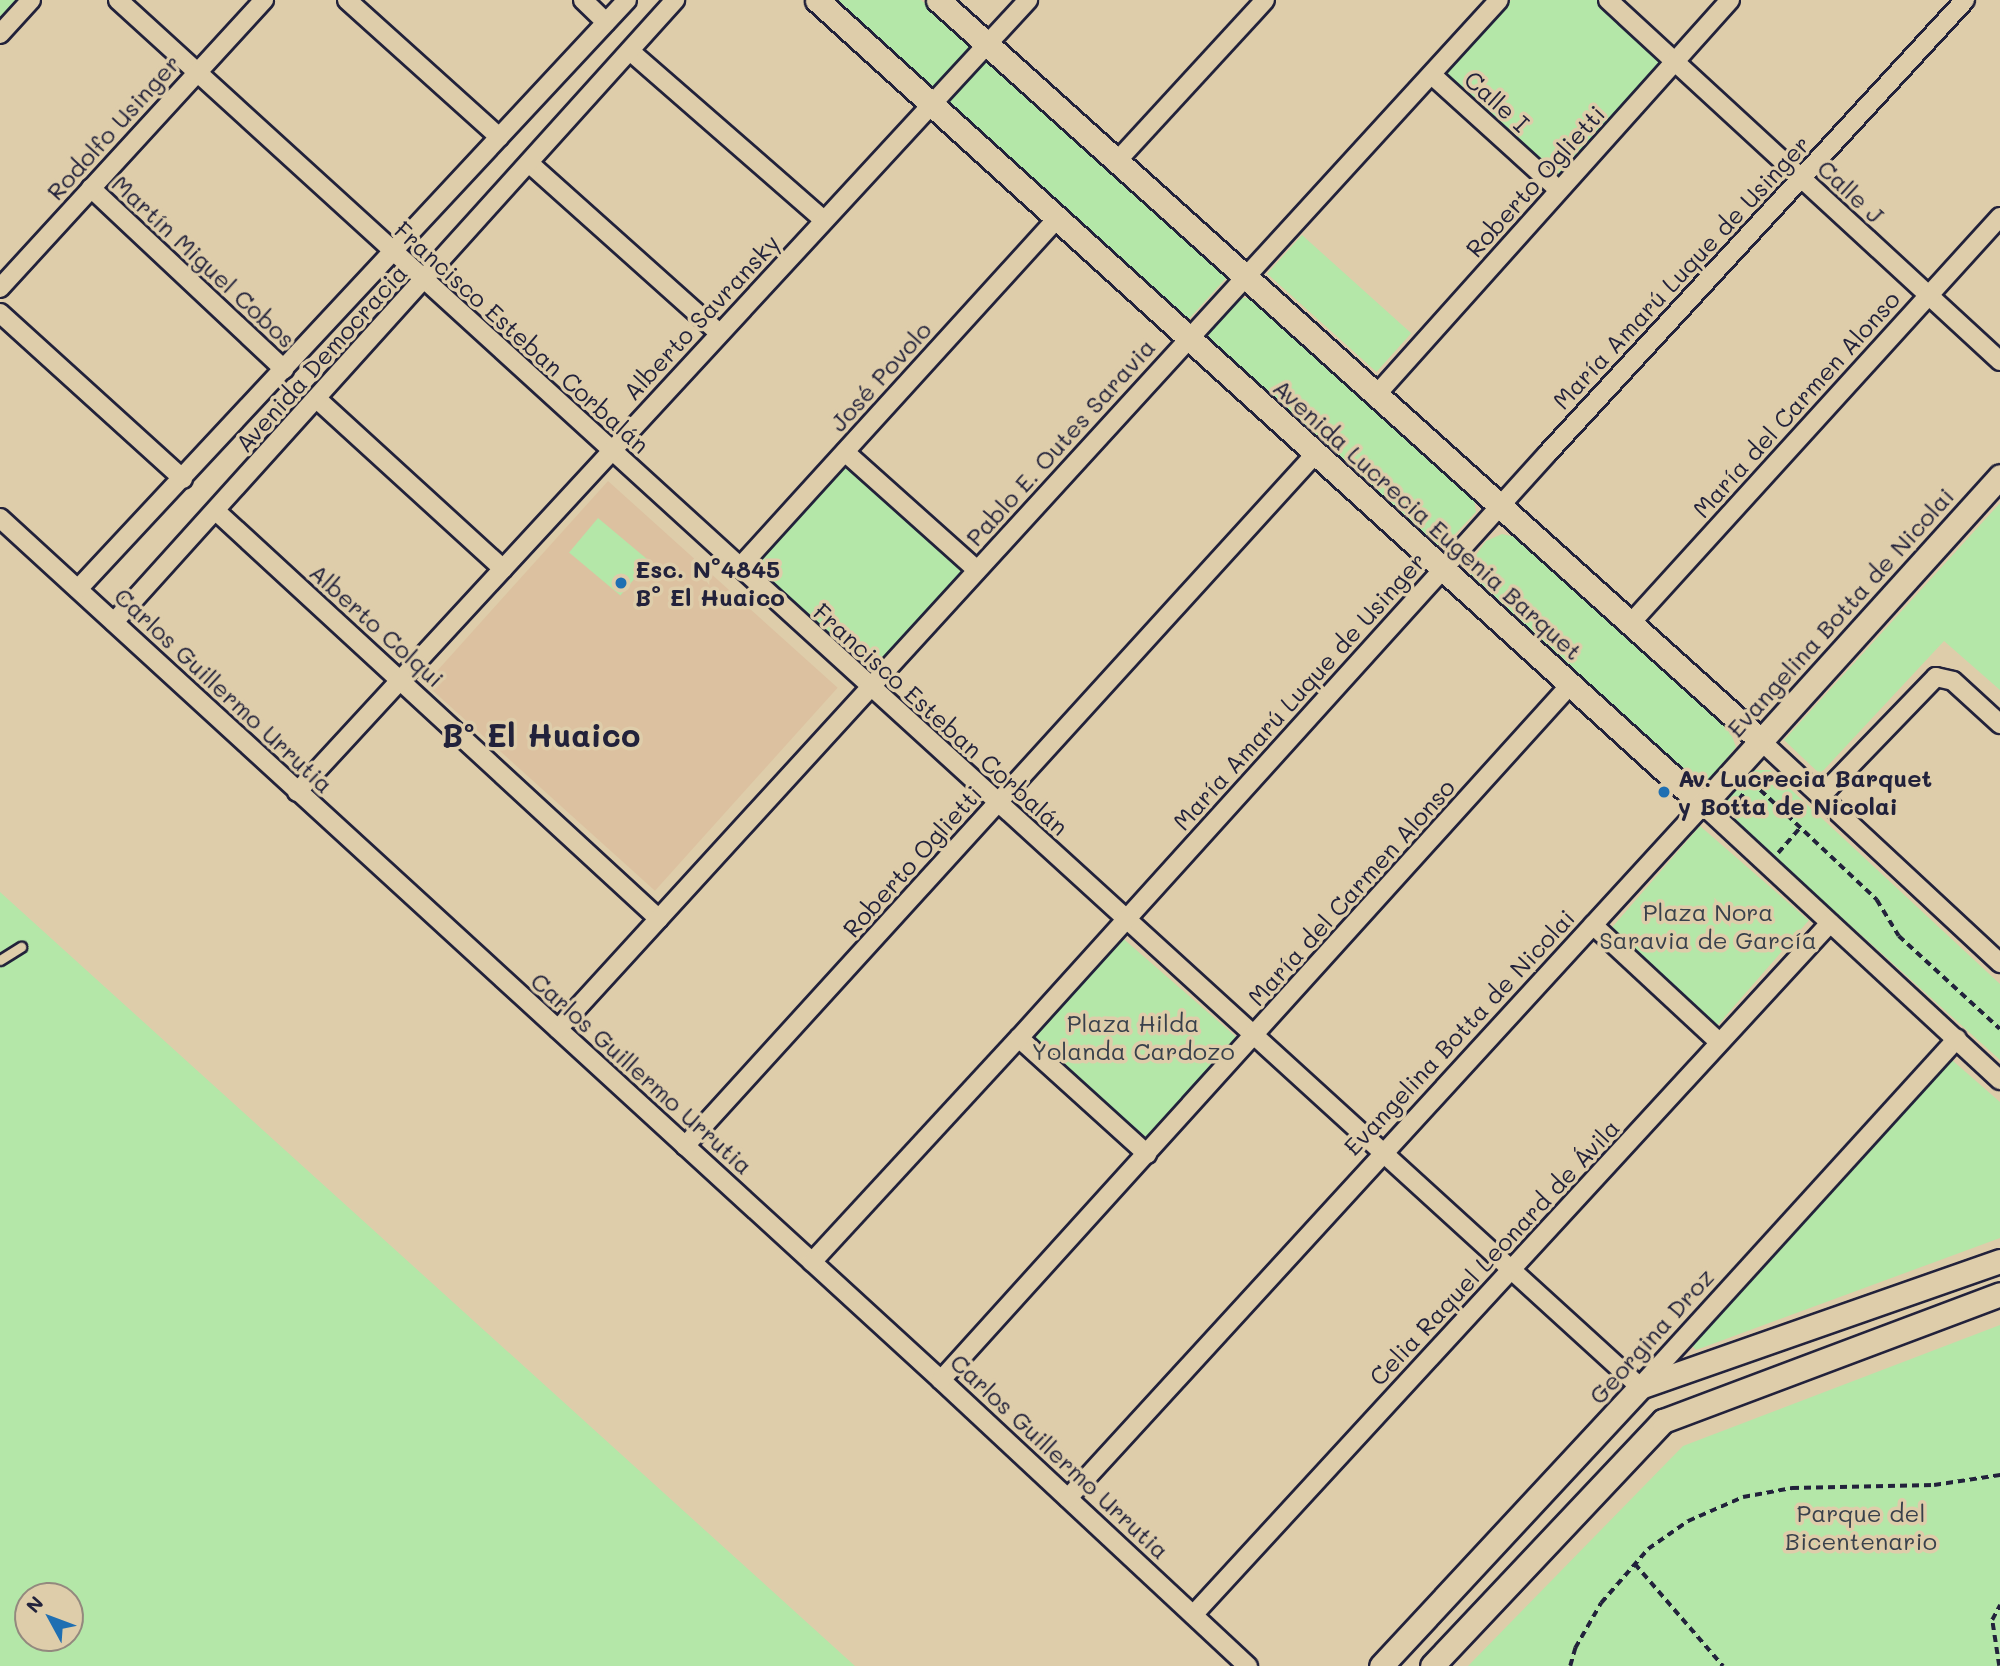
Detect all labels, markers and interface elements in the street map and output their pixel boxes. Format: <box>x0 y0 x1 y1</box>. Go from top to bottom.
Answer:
street label: Rodolfo Usinger <box>40 48 186 206</box>
street label: Calle I <box>1459 64 1535 138</box>
street label: Roberto Oglietti <box>1459 99 1611 263</box>
street label: María Amarú Luque de Usinger <box>1547 129 1815 415</box>
street label: Calle J <box>1812 153 1890 229</box>
street label: Martín Miguel Cobos <box>106 169 302 353</box>
street label: Francisco Esteban Corbalán <box>389 215 655 459</box>
street label: Alberto Savransky <box>617 228 785 406</box>
street label: Avenida Democracia <box>229 258 413 458</box>
street label: María del Carmen Alonso <box>1687 285 1905 523</box>
street label: José Povolo <box>823 315 937 437</box>
street label: Pablo E. Outes Saravia <box>959 333 1161 551</box>
street label: Avenida Lucrecia Eugenia Barquet <box>1268 373 1588 665</box>
street label: Evangelina Botta de Nicolai <box>1721 482 1959 742</box>
street label: María Amarú Luque de Usinger <box>1167 546 1431 836</box>
place label: Esc. N°4845 B° El Huaico <box>635 555 785 611</box>
street label: Alberto Colqui <box>304 557 450 693</box>
marker: Esc. N°4845 B° El Huaico <box>613 575 629 591</box>
street label: Carlos Guillermo Urrutia <box>109 581 339 799</box>
street label: Francisco Esteban Corbalán <box>808 597 1074 841</box>
district label: Bº El Huaico <box>442 715 640 753</box>
place label: Av. Lucrecia Barquet y Botta de Nicolai <box>1678 764 1932 820</box>
street label: María del Carmen Alonso <box>1242 773 1460 1011</box>
street label: Roberto Oglietti <box>836 779 988 943</box>
marker: Av. Lucrecia Barquet y Botta de Nicolai <box>1656 784 1672 800</box>
park label: Plaza Nora Saravia de García <box>1599 898 1817 954</box>
street label: Evangelina Botta de Nicolai <box>1338 903 1580 1161</box>
street label: Carlos Guillermo Urrutia <box>525 966 759 1180</box>
park label: Plaza Hilda Yolanda Cardozo <box>1031 1009 1235 1065</box>
street label: Celia Raquel Leonard de Ávila <box>1363 1113 1625 1391</box>
street label: Georgina Droz <box>1583 1262 1719 1410</box>
street label: Carlos Guillermo Urrutia <box>945 1347 1175 1565</box>
park label: Parque del Bicentenario <box>1785 1499 1937 1555</box>
north arrow <box>14 1582 84 1652</box>
text: N <box>20 1591 48 1618</box>

